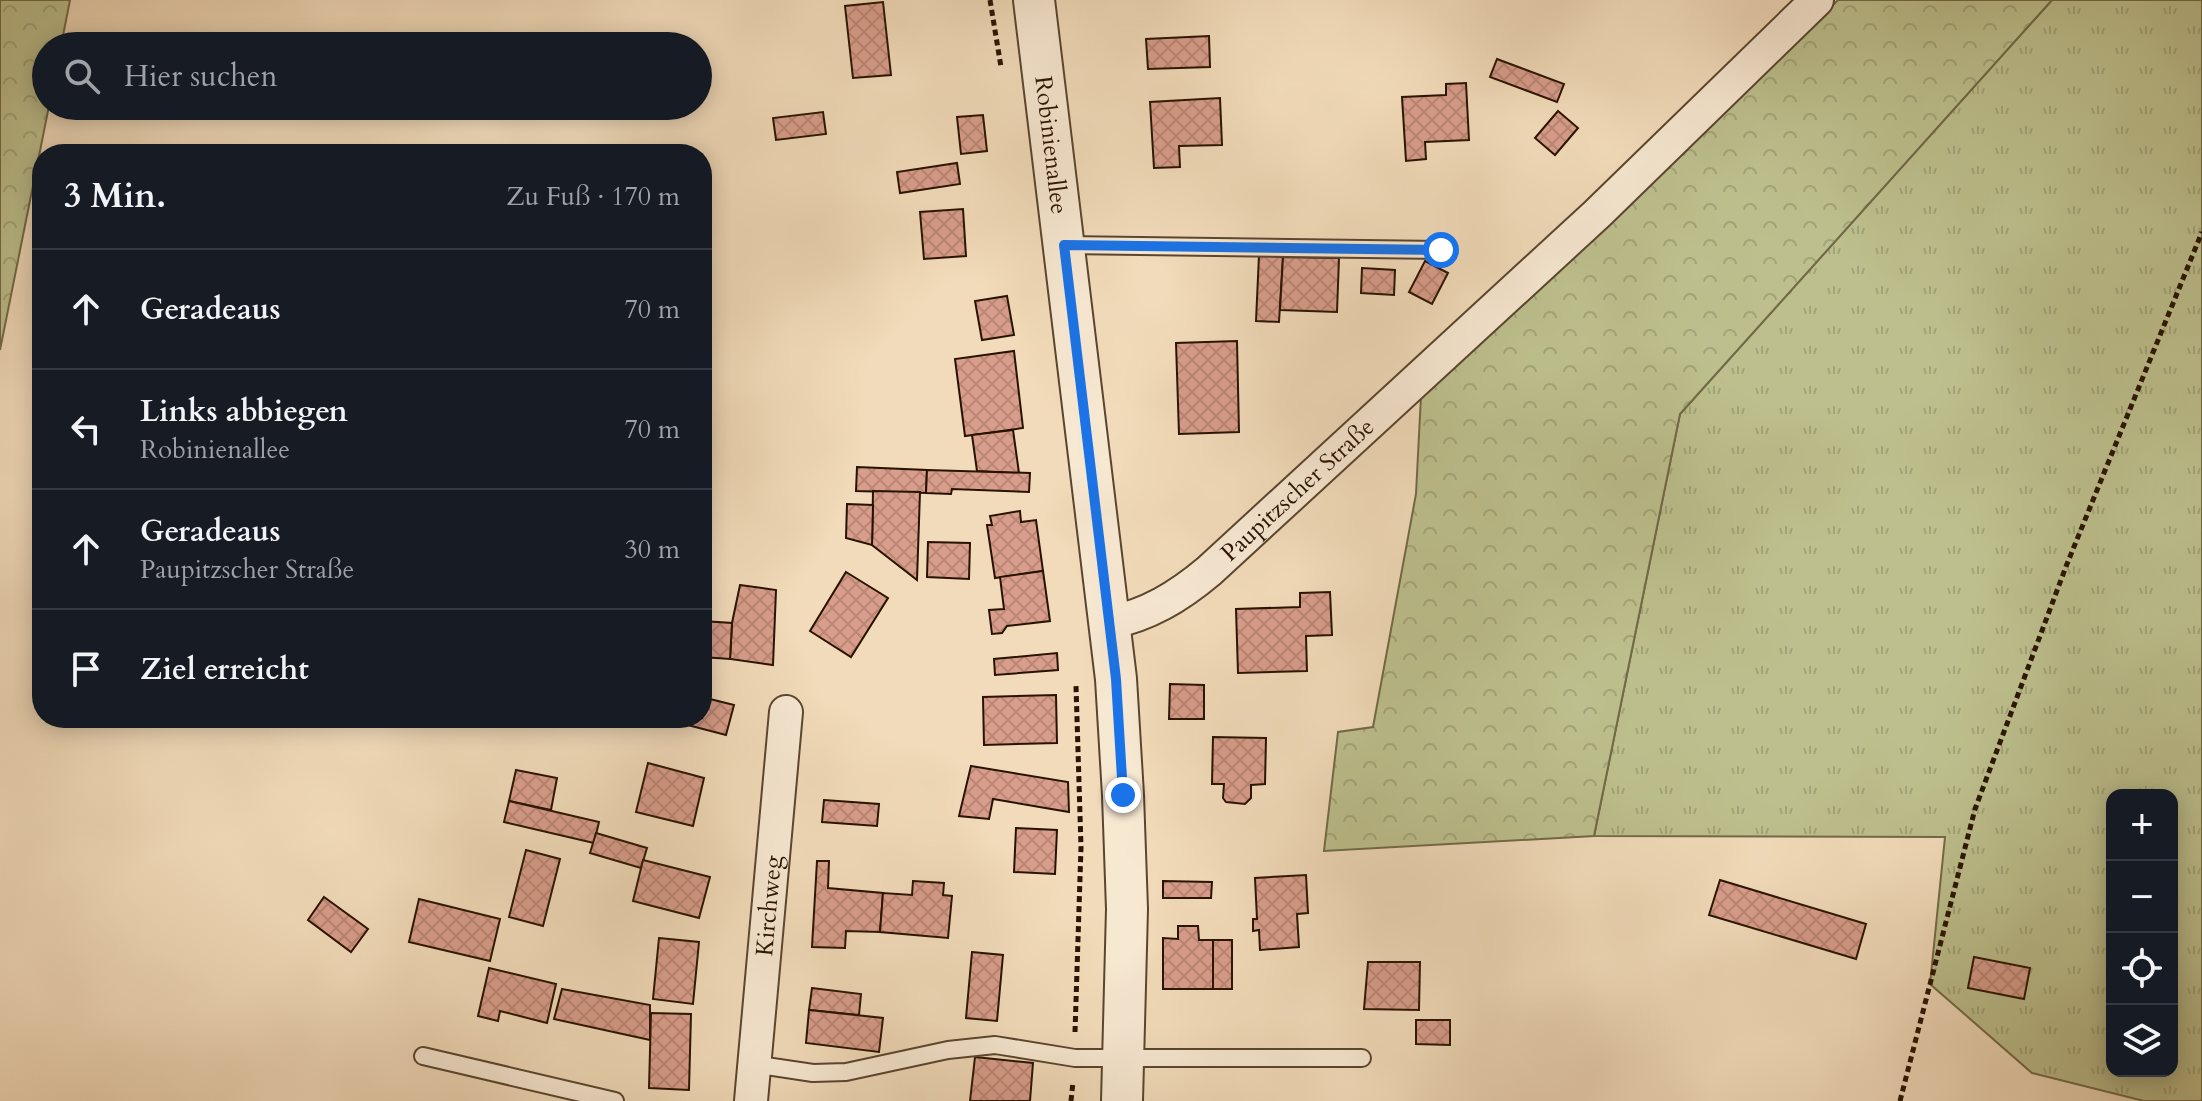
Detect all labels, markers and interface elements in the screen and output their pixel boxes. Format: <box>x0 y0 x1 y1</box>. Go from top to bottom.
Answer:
search box <box>32 32 712 120</box>
icon: search <box>60 54 104 98</box>
text: Hier suchen <box>124 56 277 97</box>
street label: Robinienallee <box>1027 74 1076 216</box>
text: 3 Min. <box>64 173 166 219</box>
text: Zu Fuß · 170 m <box>506 179 680 214</box>
route start <box>1423 232 1459 268</box>
icon: ahead <box>64 287 108 331</box>
text: Geradeaus <box>140 289 281 330</box>
text: 70 m <box>624 292 680 327</box>
text: Links abbiegen <box>140 391 348 432</box>
icon: left <box>64 407 108 451</box>
street label: Paupitzscher Straße <box>1213 411 1381 569</box>
text: 70 m <box>624 412 680 447</box>
text: Robinienallee <box>140 432 290 467</box>
text: Geradeaus <box>140 511 281 552</box>
icon: ahead <box>64 527 108 571</box>
text: 30 m <box>624 532 680 567</box>
text: Paupitzscher Straße <box>140 552 354 587</box>
icon: arrive <box>64 647 108 691</box>
text: Ziel erreicht <box>140 649 309 690</box>
route end <box>1105 777 1141 813</box>
map controls <box>2106 789 2178 1077</box>
button: + <box>2106 789 2178 861</box>
street label: Kirchweg <box>748 853 790 958</box>
button: − <box>2106 861 2178 933</box>
button: locate <box>2106 933 2178 1005</box>
button: layers <box>2106 1005 2178 1077</box>

